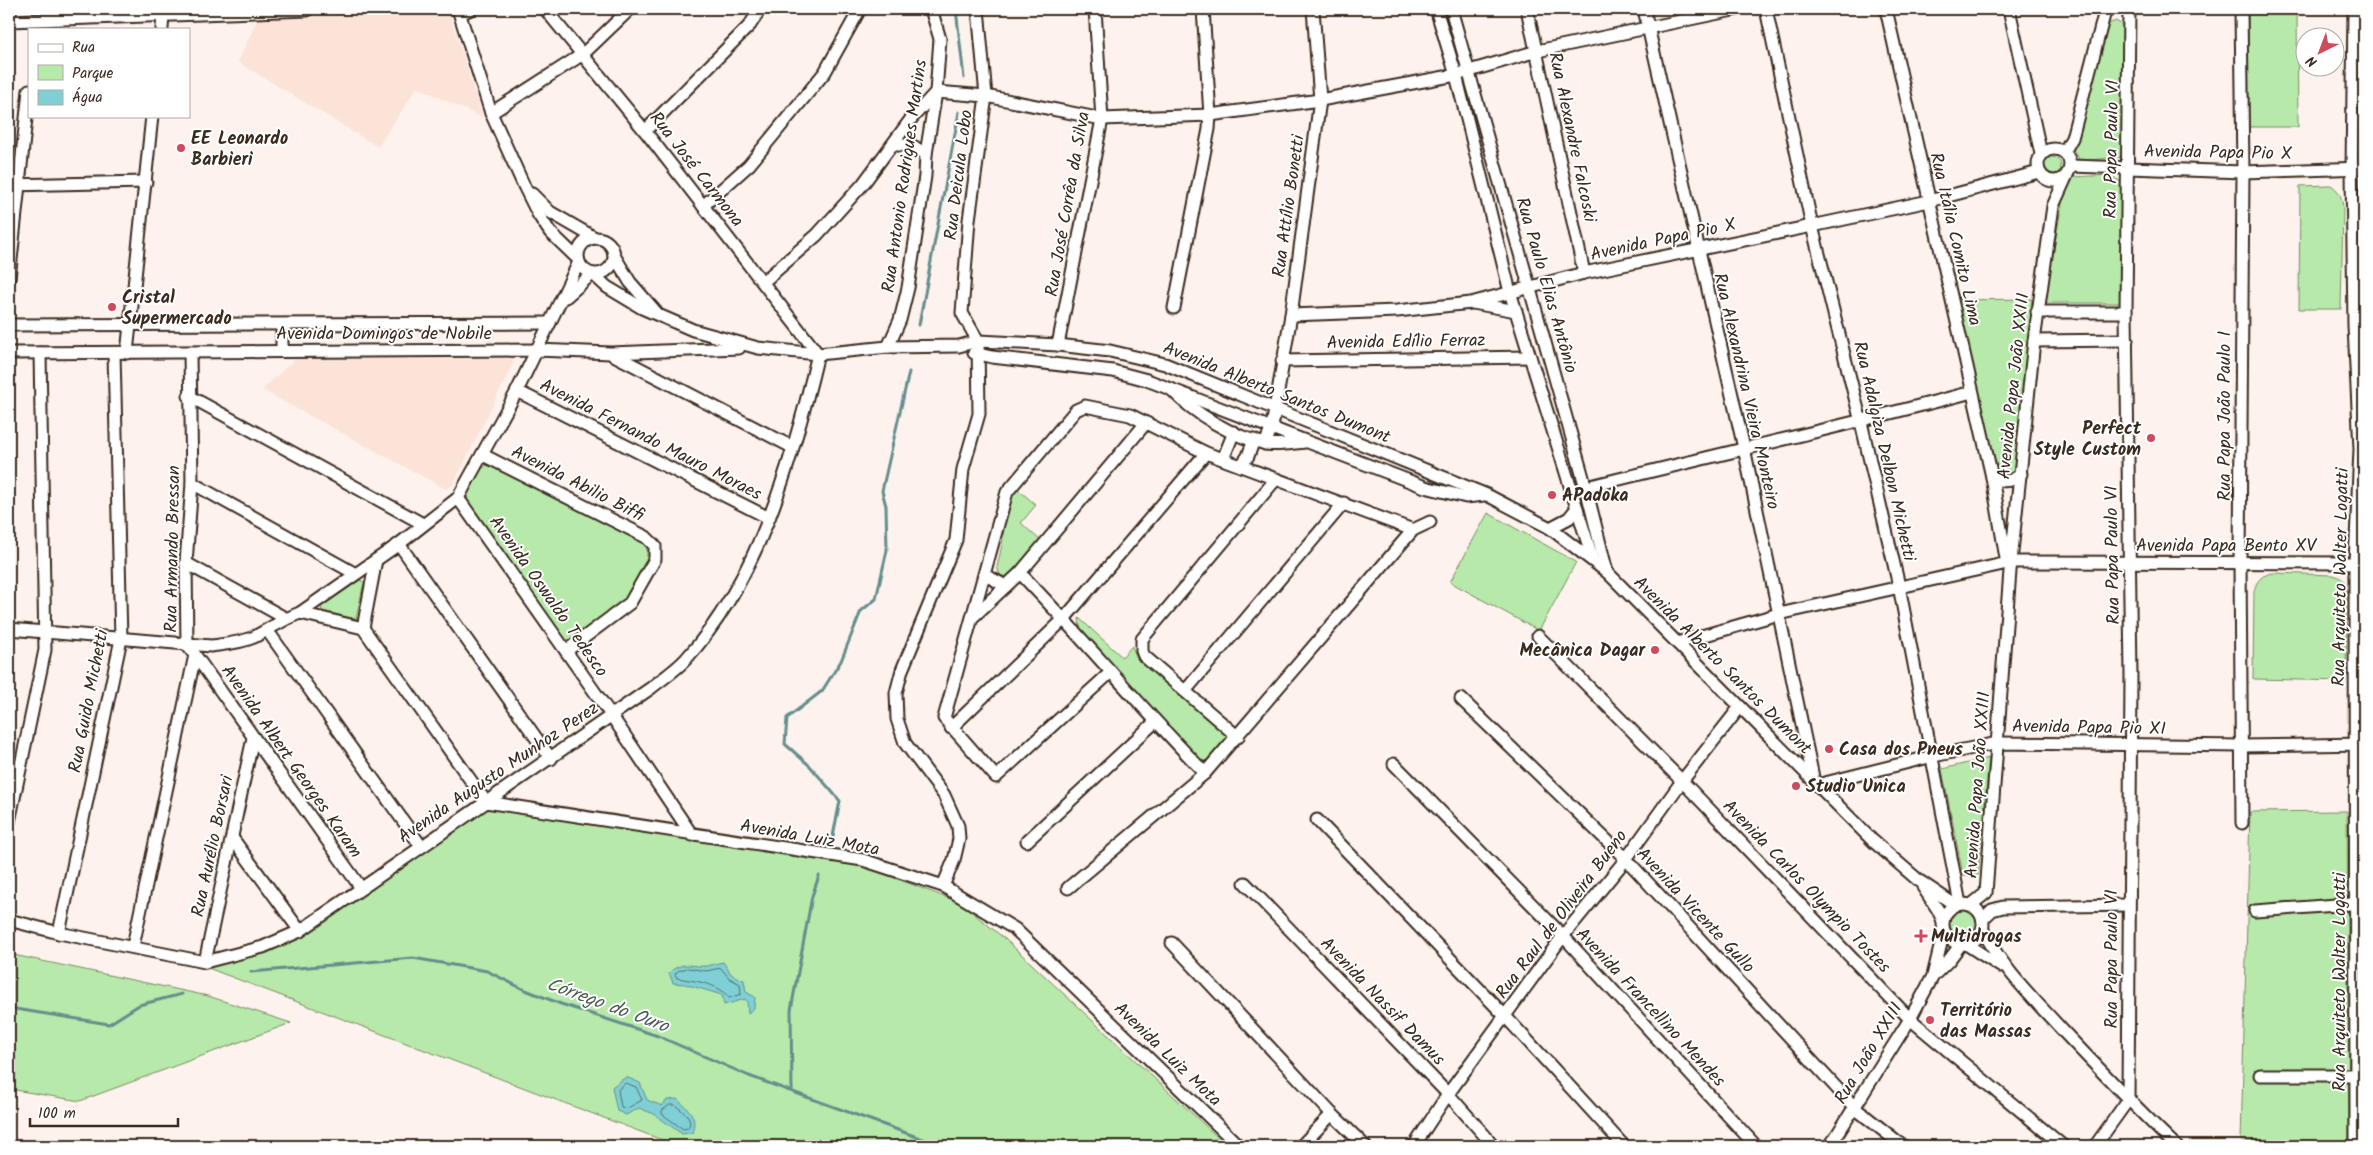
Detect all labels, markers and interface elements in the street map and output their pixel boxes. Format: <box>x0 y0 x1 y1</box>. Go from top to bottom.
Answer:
legend <box>28 28 190 118</box>
north arrow <box>2296 28 2346 78</box>
text: Rua <box>72 36 95 60</box>
street label: Rua Alexandre Falcoski <box>1539 50 1604 226</box>
text: N <box>2301 50 2323 72</box>
street label: Rua Antonio Rodrigues Martins <box>875 58 936 295</box>
text: Parque <box>72 62 113 86</box>
street label: Rua Papa Paulo VI <box>2097 79 2128 219</box>
text: Água <box>72 86 103 110</box>
street label: Rua José Carmona <box>641 106 750 234</box>
street label: Rua Deicula Lobo <box>937 108 982 242</box>
street label: Rua José Corrêa da Silva <box>1038 109 1099 299</box>
place label: EE Leonardo Barbieri <box>191 125 288 175</box>
street label: Rua Attílio Bonetti <box>1265 132 1314 279</box>
street label: Avenida Papa Pio X <box>2144 138 2293 169</box>
marker: EE Leonardo Barbieri <box>175 142 187 154</box>
street label: Rua Itália Comito Lima <box>1921 150 1989 329</box>
street label: Rua Paulo Elias Antônio <box>1507 194 1585 377</box>
street label: Avenida Papa Pio X <box>1588 211 1740 270</box>
street label: Rua Alexandrina Vieira Monteiro <box>1704 270 1787 512</box>
place label: Cristal Supermercado <box>122 284 232 334</box>
street label: Avenida Papa João XXIII <box>1990 292 2039 481</box>
marker: Cristal Supermercado <box>106 301 118 313</box>
street label: Avenida Domingos de Nobile <box>276 320 492 349</box>
street label: Avenida Edílio Ferraz <box>1326 327 1486 358</box>
street label: Rua Papa João Paulo I <box>2211 331 2240 501</box>
street label: Avenida Alberto Santos Dumont <box>1158 334 1396 453</box>
street label: Rua Adalgiza Delbon Michetti <box>1844 338 1923 565</box>
street label: Avenida Fernando Mauro Moraes <box>534 372 767 509</box>
place label: Perfect Style Custom <box>2034 415 2142 465</box>
marker: Perfect Style Custom <box>2145 432 2157 444</box>
street label: Avenida Abilio Biffi <box>506 438 649 531</box>
street label: Rua Armando Bressan <box>158 465 189 633</box>
street label: Rua Arquiteto Walter Logatti <box>2325 467 2358 687</box>
place label: APadoka <box>1562 482 1628 511</box>
street label: Rua Papa Paulo VI <box>2098 485 2129 625</box>
marker: APadoka <box>1546 489 1558 501</box>
street label: Avenida Oswaldo Tedesco <box>481 510 615 684</box>
street label: Avenida Papa Bento XV <box>2136 532 2317 561</box>
street label: Avenida Alberto Santos Dumont <box>1626 570 1819 763</box>
street label: Rua Guido Michetti <box>61 626 118 776</box>
place label: Mecânica Dagar <box>1519 637 1646 666</box>
marker: Mecânica Dagar <box>1649 644 1661 656</box>
street label: Avenida Albert Georges Karam <box>213 659 369 865</box>
street label: Avenida Papa João XXIII <box>1957 691 1999 880</box>
street label: Avenida Augusto Munhoz Perez <box>392 695 605 852</box>
street label: Avenida Papa Pio XI <box>2012 713 2166 744</box>
place label: Casa dos Pneus <box>1839 736 1963 765</box>
marker: Casa dos Pneus <box>1823 743 1835 755</box>
street label: Rua Aurélio Borsari <box>184 772 243 920</box>
place label: Studio Unica <box>1806 773 1906 802</box>
marker: Studio Unica <box>1790 780 1802 792</box>
street label: Avenida Carlos Olympio Tostes <box>1715 793 1897 981</box>
street label: Avenida Luiz Mota <box>738 812 882 865</box>
street label: Rua Raul de Oliveira Bueno <box>1489 824 1636 1006</box>
street label: Avenida Vicente Gullo <box>1628 841 1761 981</box>
street label: Rua Arquiteto Walter Logatti <box>2326 872 2355 1091</box>
street label: Rua Papa Paulo VI <box>2098 889 2127 1029</box>
street label: Avenida Francellino Mendes <box>1568 922 1732 1095</box>
place label: Multidrogas <box>1931 923 2022 952</box>
marker: Multidrogas <box>1915 930 1927 942</box>
street label: Avenida Nassif Damus <box>1312 931 1452 1074</box>
water label: Córrego do Ouro <box>542 970 674 1042</box>
street label: Avenida Luiz Mota <box>1106 996 1228 1114</box>
street label: Rua João XXIII <box>1827 997 1911 1110</box>
place label: Território das Massas <box>1940 997 2032 1047</box>
marker: Território das Massas <box>1924 1014 1936 1026</box>
scale bar <box>30 1095 178 1127</box>
text: 100 m <box>38 1102 76 1126</box>

